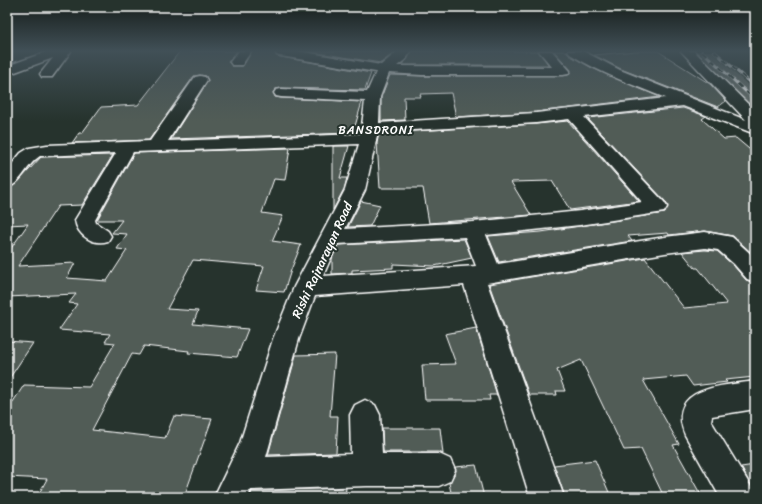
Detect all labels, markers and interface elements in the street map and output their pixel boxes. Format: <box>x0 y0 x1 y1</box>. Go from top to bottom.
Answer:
district label: BANSDRONI <box>338 119 414 141</box>
street label: Rishi Rajnarayan Road <box>285 197 360 322</box>

